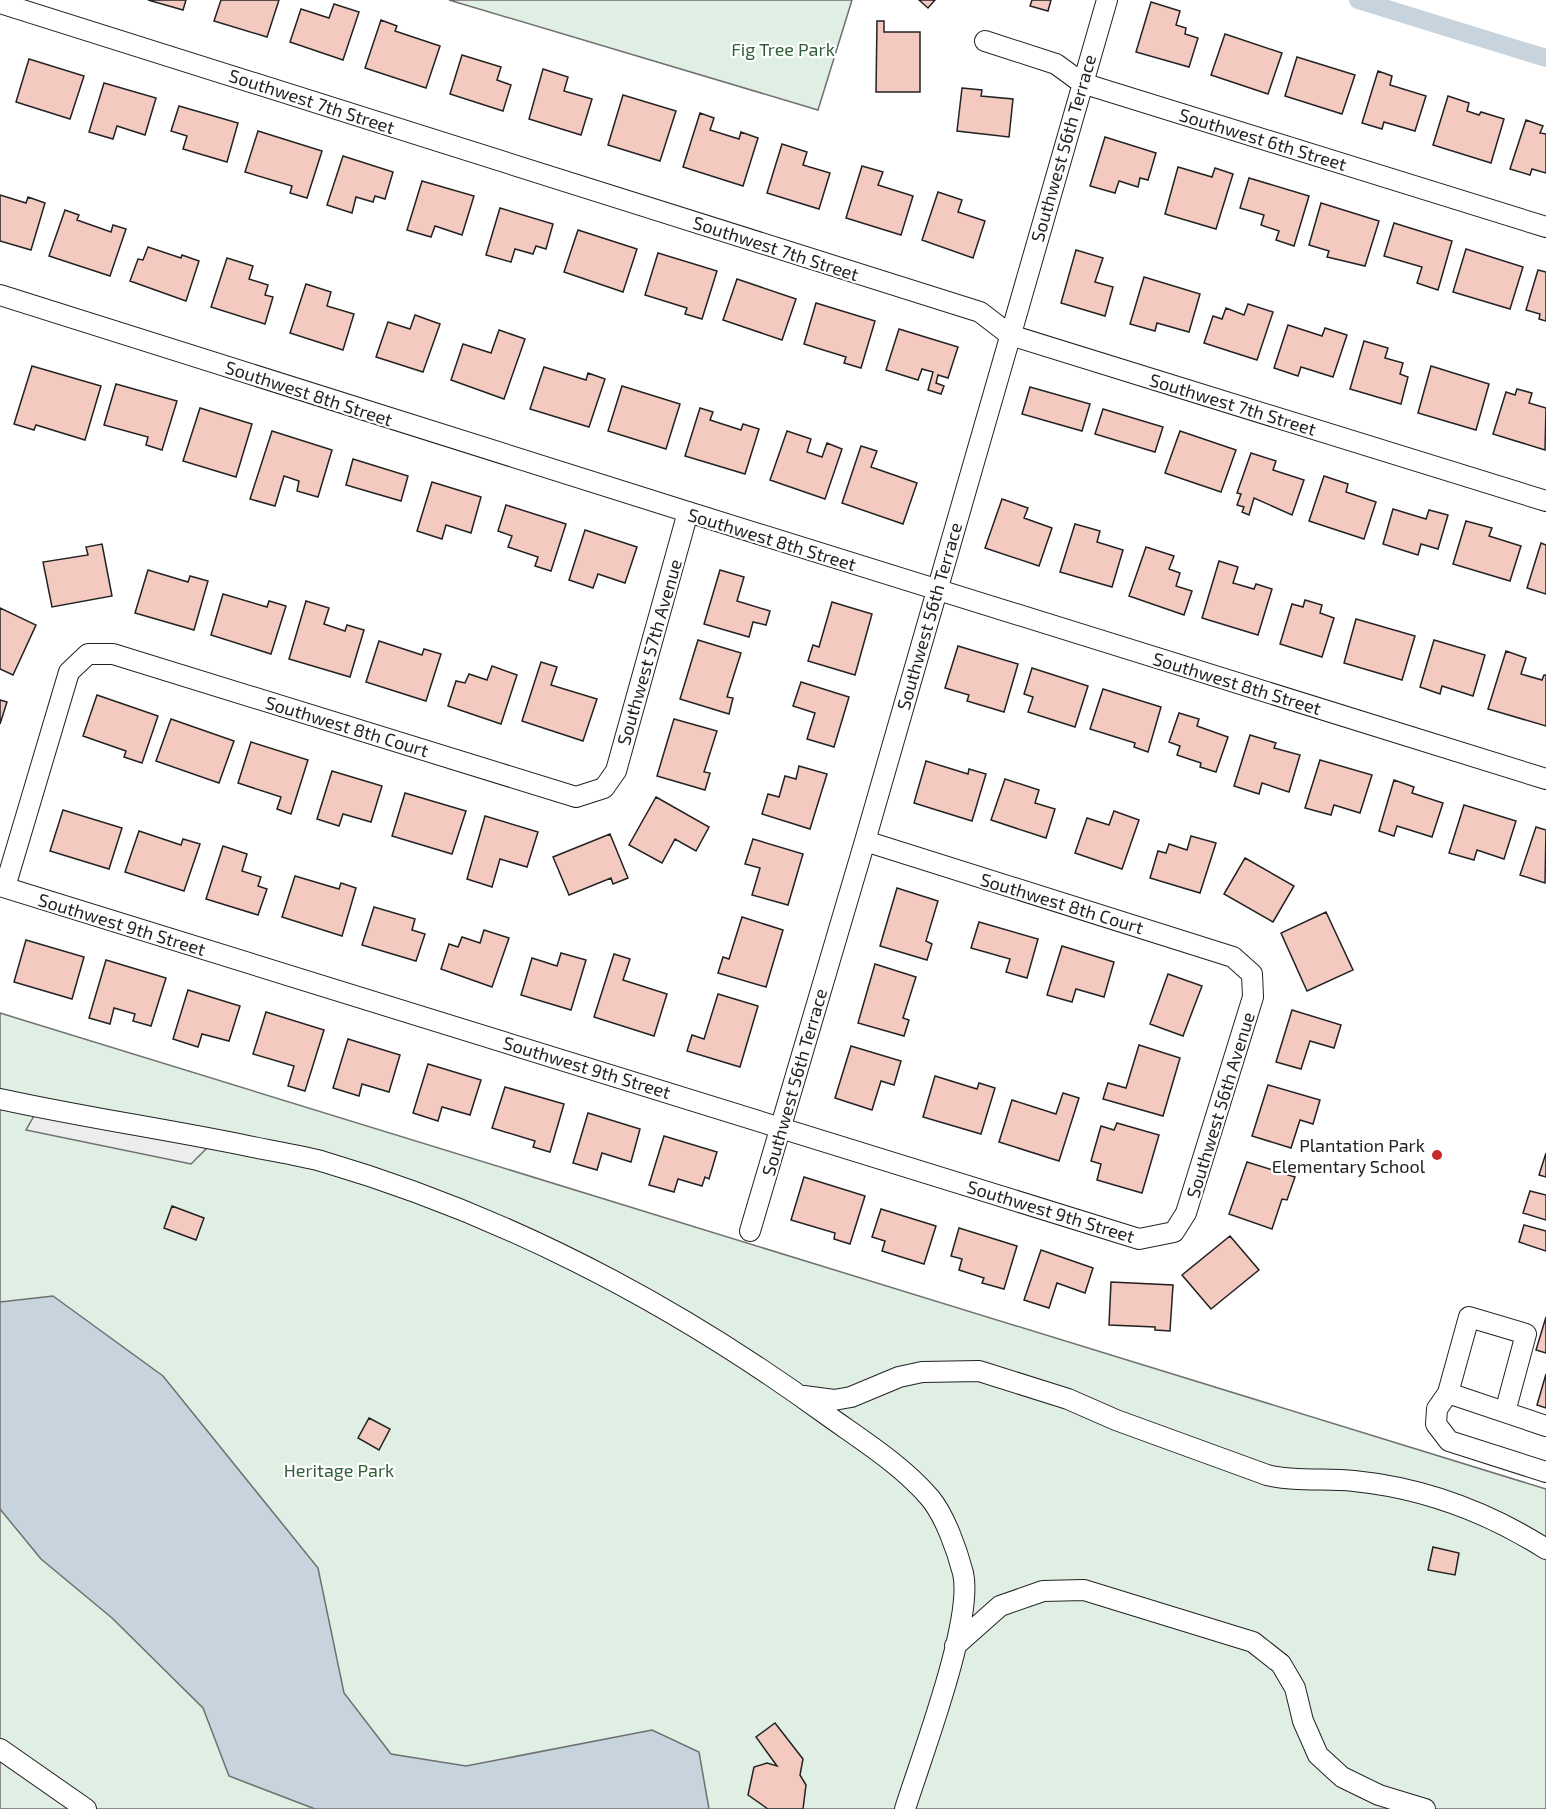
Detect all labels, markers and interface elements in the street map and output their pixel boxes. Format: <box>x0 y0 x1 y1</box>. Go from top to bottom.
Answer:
park label: Fig Tree Park <box>731 38 835 60</box>
street label: Southwest 56th Terrace <box>1026 52 1100 244</box>
street label: Southwest 7th Street <box>226 64 398 138</box>
street label: Southwest 6th Street <box>1177 103 1350 175</box>
street label: Southwest 7th Street <box>690 211 862 285</box>
street label: Southwest 8th Street <box>223 356 396 430</box>
street label: Southwest 7th Street <box>1147 368 1319 440</box>
street label: Southwest 8th Street <box>685 503 859 575</box>
street label: Southwest 56th Terrace <box>892 520 966 712</box>
street label: Southwest 57th Avenue <box>612 556 686 748</box>
street label: Southwest 8th Street <box>1150 647 1324 719</box>
street label: Southwest 8th Court <box>263 691 431 761</box>
street label: Southwest 8th Court <box>978 868 1146 938</box>
street label: Southwest 9th Street <box>36 888 209 960</box>
street label: Southwest 56th Terrace <box>757 986 831 1178</box>
street label: Southwest 56th Avenue <box>1181 1009 1259 1201</box>
street label: Southwest 9th Street <box>501 1031 674 1103</box>
place label: Plantation Park Elementary School <box>1272 1134 1426 1177</box>
marker: Plantation Park Elementary School <box>1430 1148 1444 1162</box>
street label: Southwest 9th Street <box>965 1175 1138 1247</box>
park label: Heritage Park <box>284 1459 394 1481</box>

